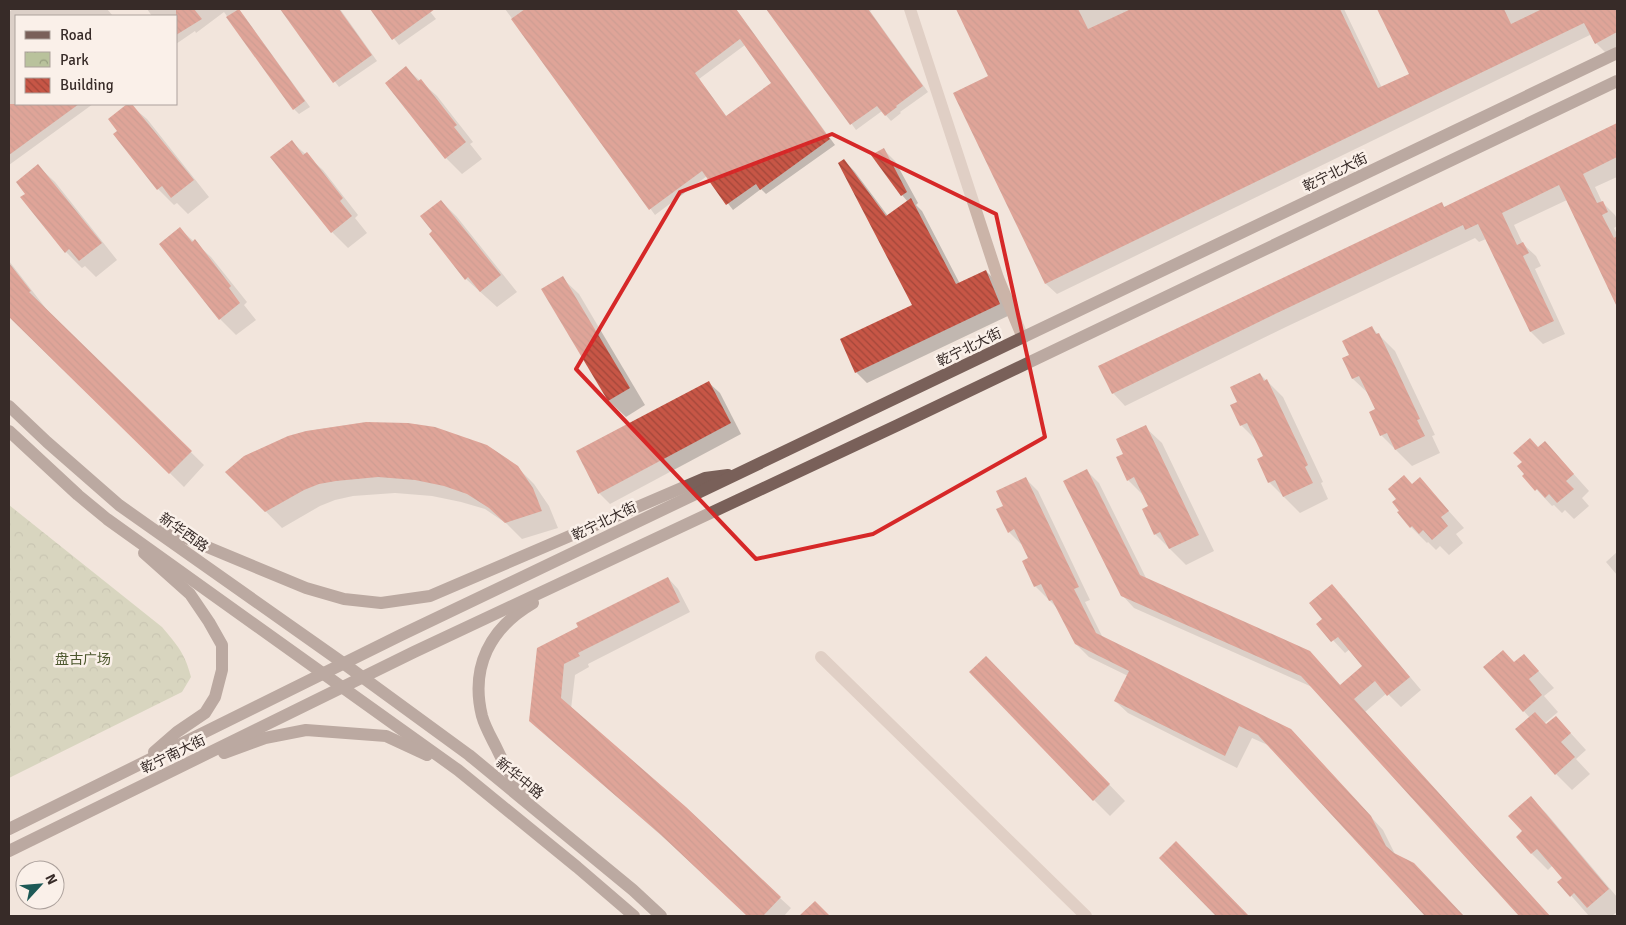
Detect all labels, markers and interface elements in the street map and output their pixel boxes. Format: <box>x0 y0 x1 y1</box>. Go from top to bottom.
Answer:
legend <box>15 15 178 105</box>
text: Road <box>60 26 92 44</box>
text: Park <box>60 51 89 69</box>
text: Building <box>60 76 114 94</box>
street label: 乾宁北大街 <box>1300 149 1370 195</box>
street label: 乾宁北大街 <box>934 324 1004 370</box>
street label: 乾宁北大街 <box>569 498 639 544</box>
street label: 新华西路 <box>156 509 212 555</box>
park label: 盘古广场 <box>55 651 111 668</box>
street label: 乾宁南大街 <box>138 731 208 777</box>
street label: 新华中路 <box>493 754 547 803</box>
north arrow <box>15 860 65 910</box>
text: N <box>41 871 61 888</box>

